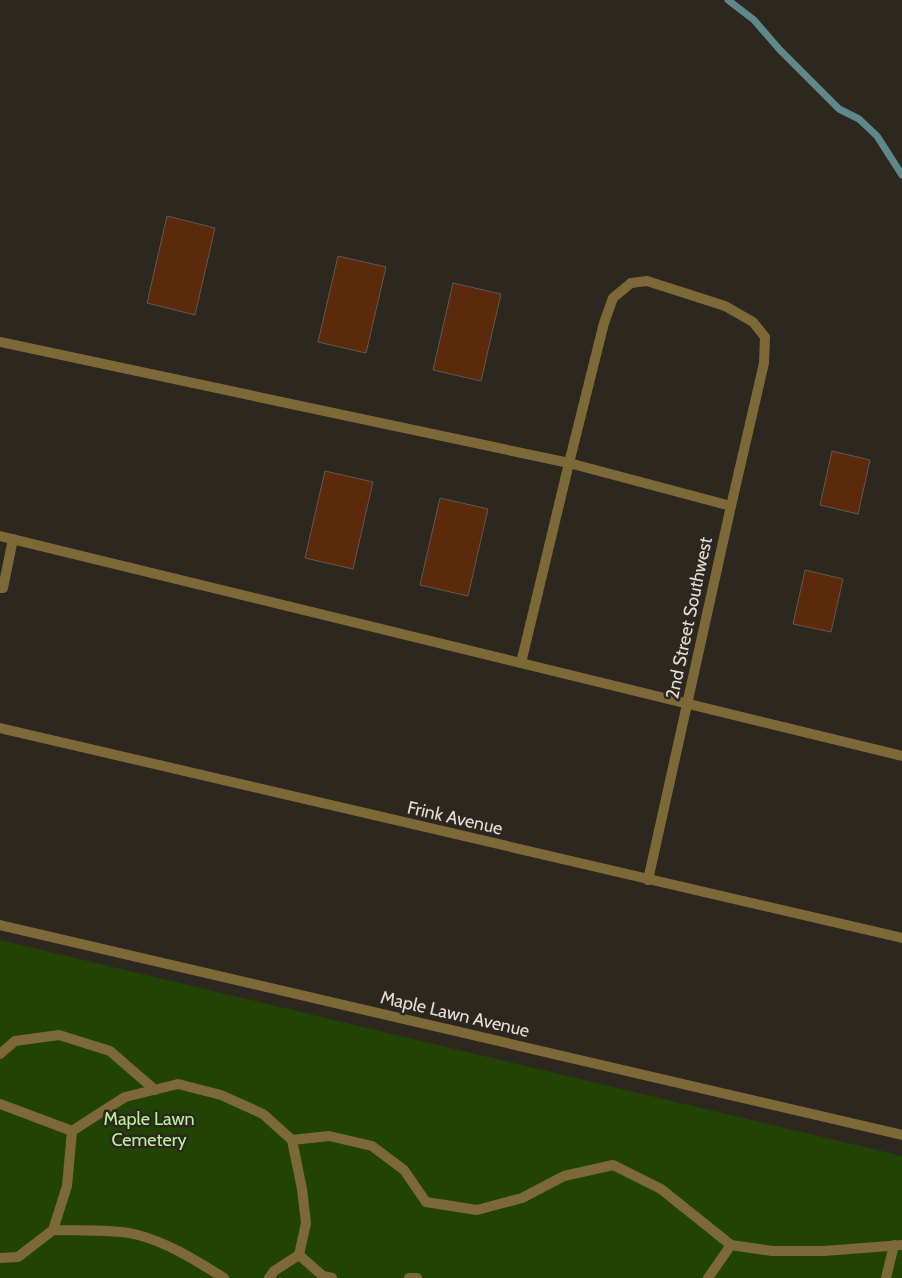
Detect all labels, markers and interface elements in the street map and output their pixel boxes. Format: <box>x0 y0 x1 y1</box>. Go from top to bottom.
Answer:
street label: 2nd Street Southwest <box>661 535 717 701</box>
street label: Frink Avenue <box>405 796 505 840</box>
street label: Maple Lawn Avenue <box>378 986 532 1042</box>
park label: Maple Lawn Cemetery <box>103 1108 195 1151</box>

